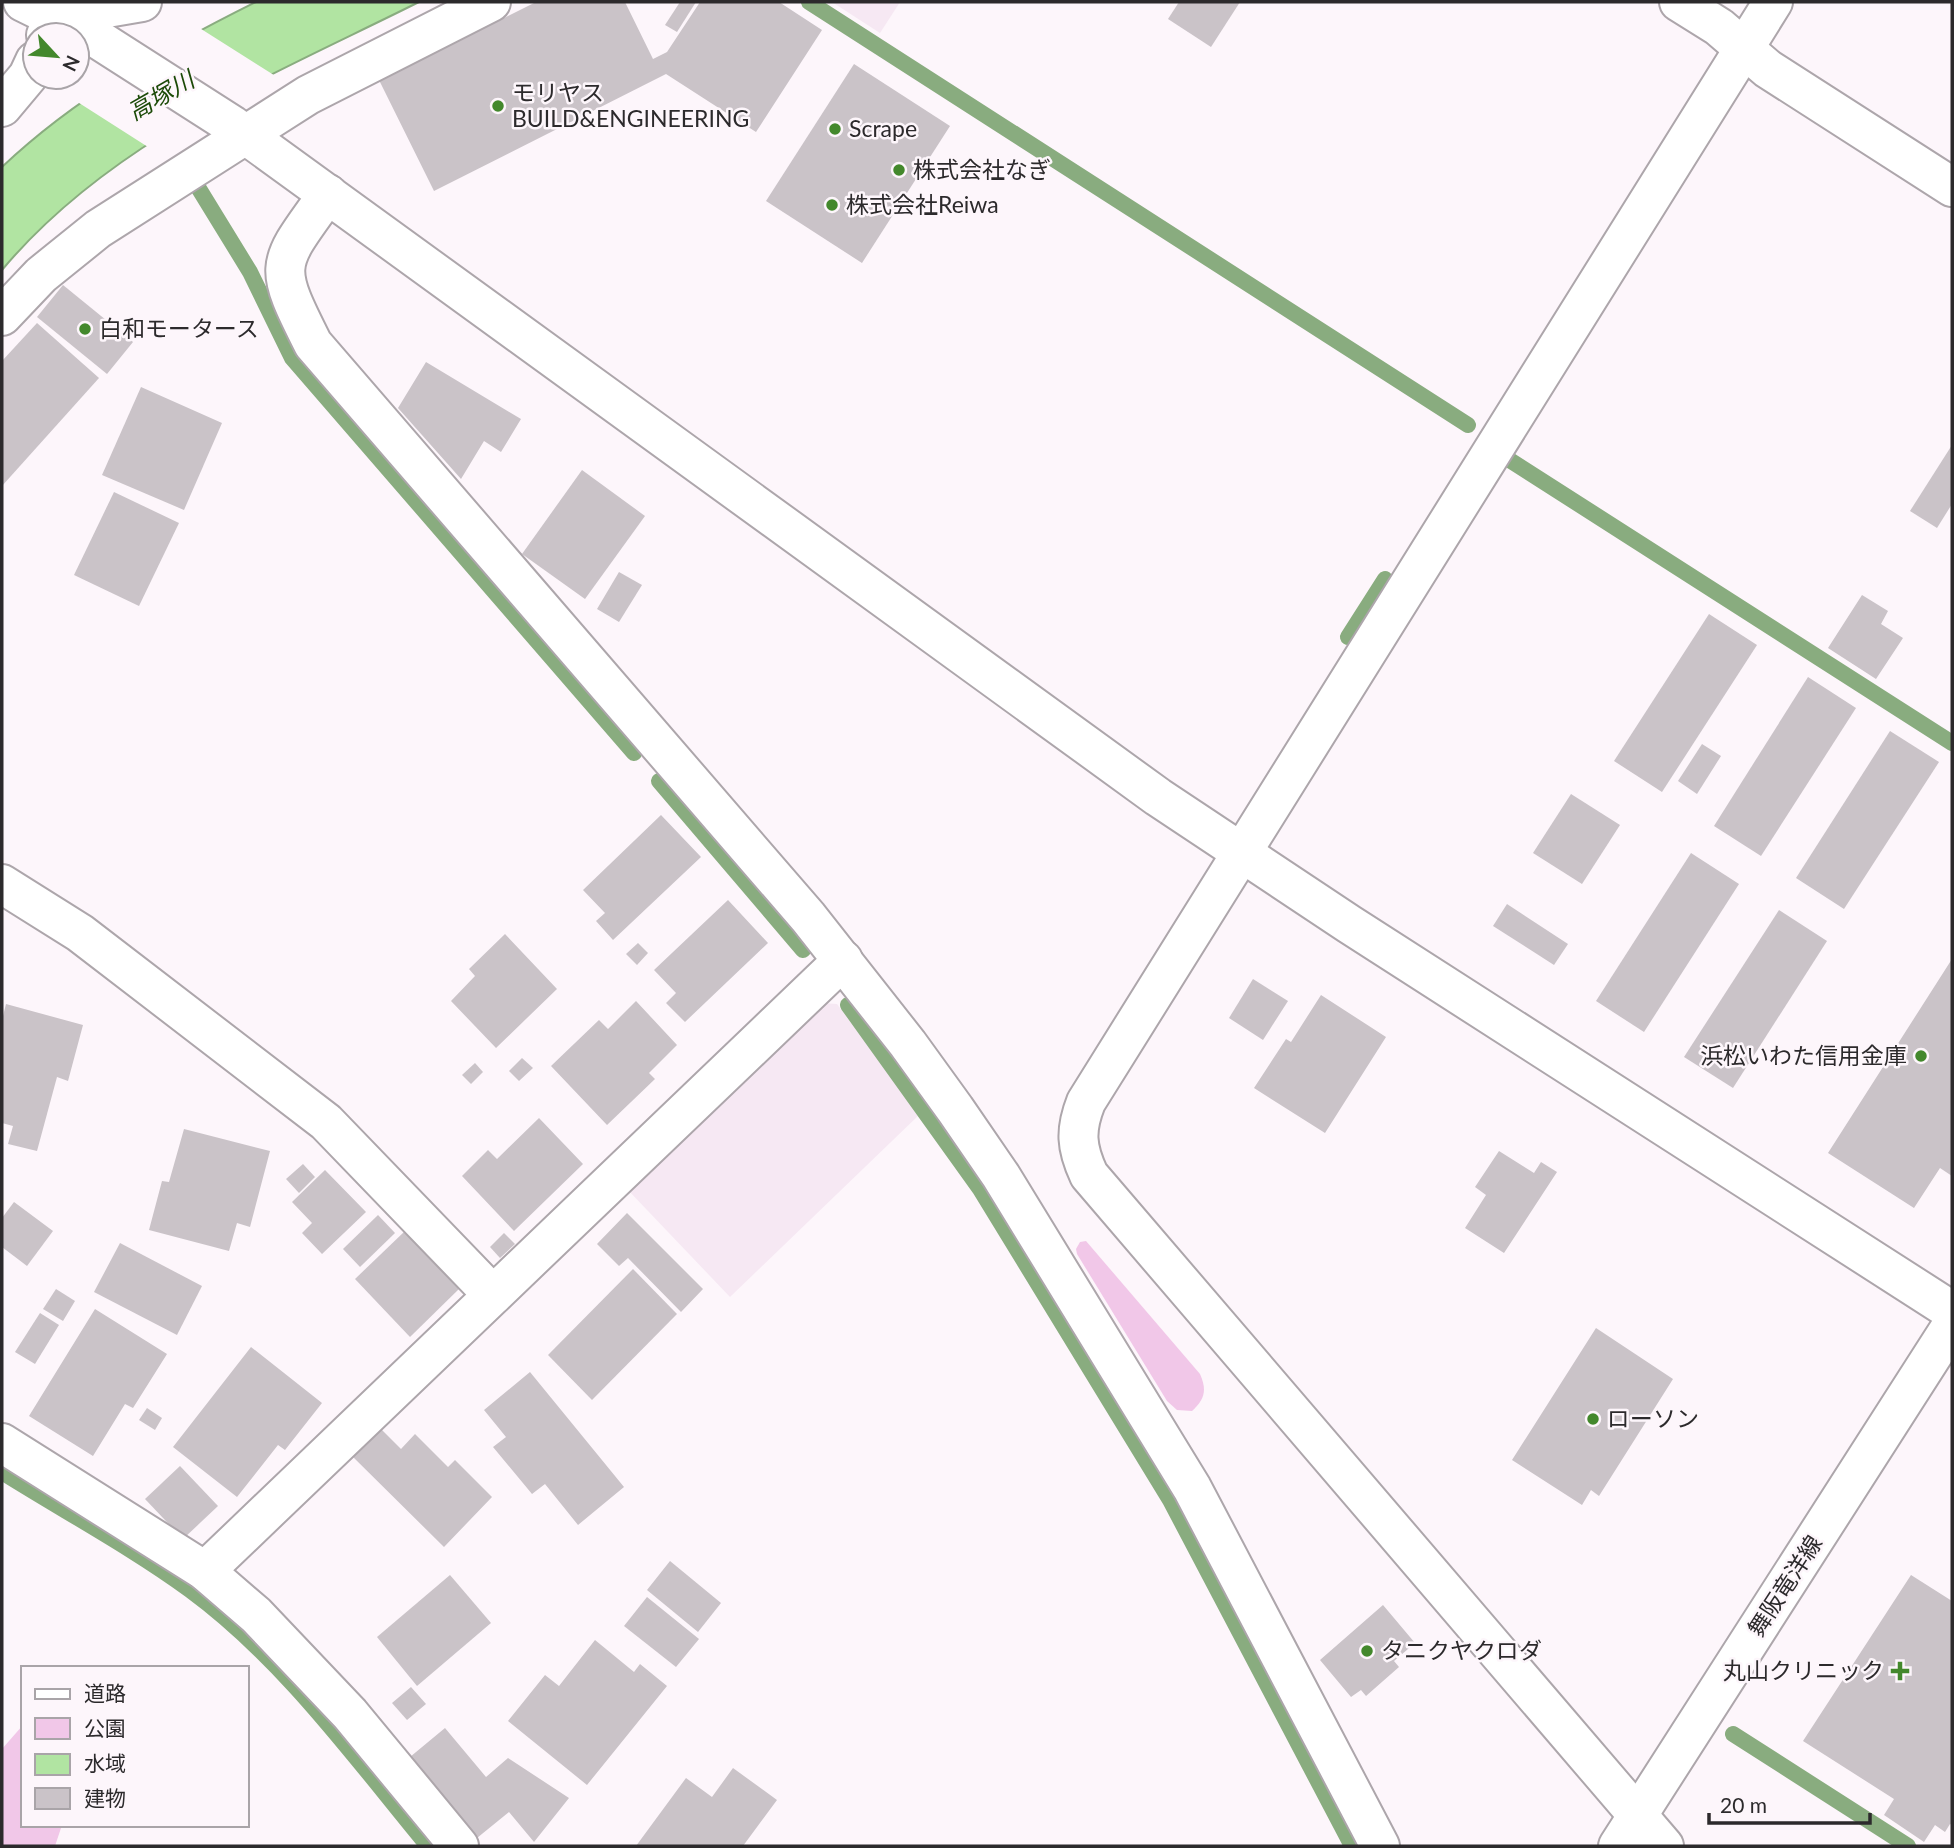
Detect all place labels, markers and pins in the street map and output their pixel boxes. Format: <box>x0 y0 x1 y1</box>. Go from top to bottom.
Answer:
place label: モリヤス BUILD&ENGINEERING <box>512 78 749 132</box>
marker: モリヤス BUILD&ENGINEERING <box>490 98 506 114</box>
place label: Scrape <box>849 114 917 142</box>
marker: Scrape <box>827 121 843 137</box>
place label: 株式会社なぎ <box>913 155 1051 183</box>
marker: 株式会社なぎ <box>891 162 907 178</box>
place label: 株式会社Reiwa <box>846 190 999 218</box>
marker: 株式会社Reiwa <box>824 197 840 213</box>
place label: 白和モータース <box>99 314 259 342</box>
marker: 白和モータース <box>77 321 93 337</box>
place label: 浜松いわた信用金庫 <box>1700 1041 1907 1069</box>
marker: 浜松いわた信用金庫 <box>1913 1048 1929 1064</box>
place label: ローソン <box>1607 1404 1699 1432</box>
marker: ローソン <box>1585 1411 1601 1427</box>
place label: タニクヤクロダ <box>1381 1636 1542 1664</box>
marker: タニクヤクロダ <box>1359 1643 1375 1659</box>
place label: 丸山クリニック <box>1723 1656 1884 1684</box>
marker: 丸山クリニック <box>1890 1661 1910 1681</box>

